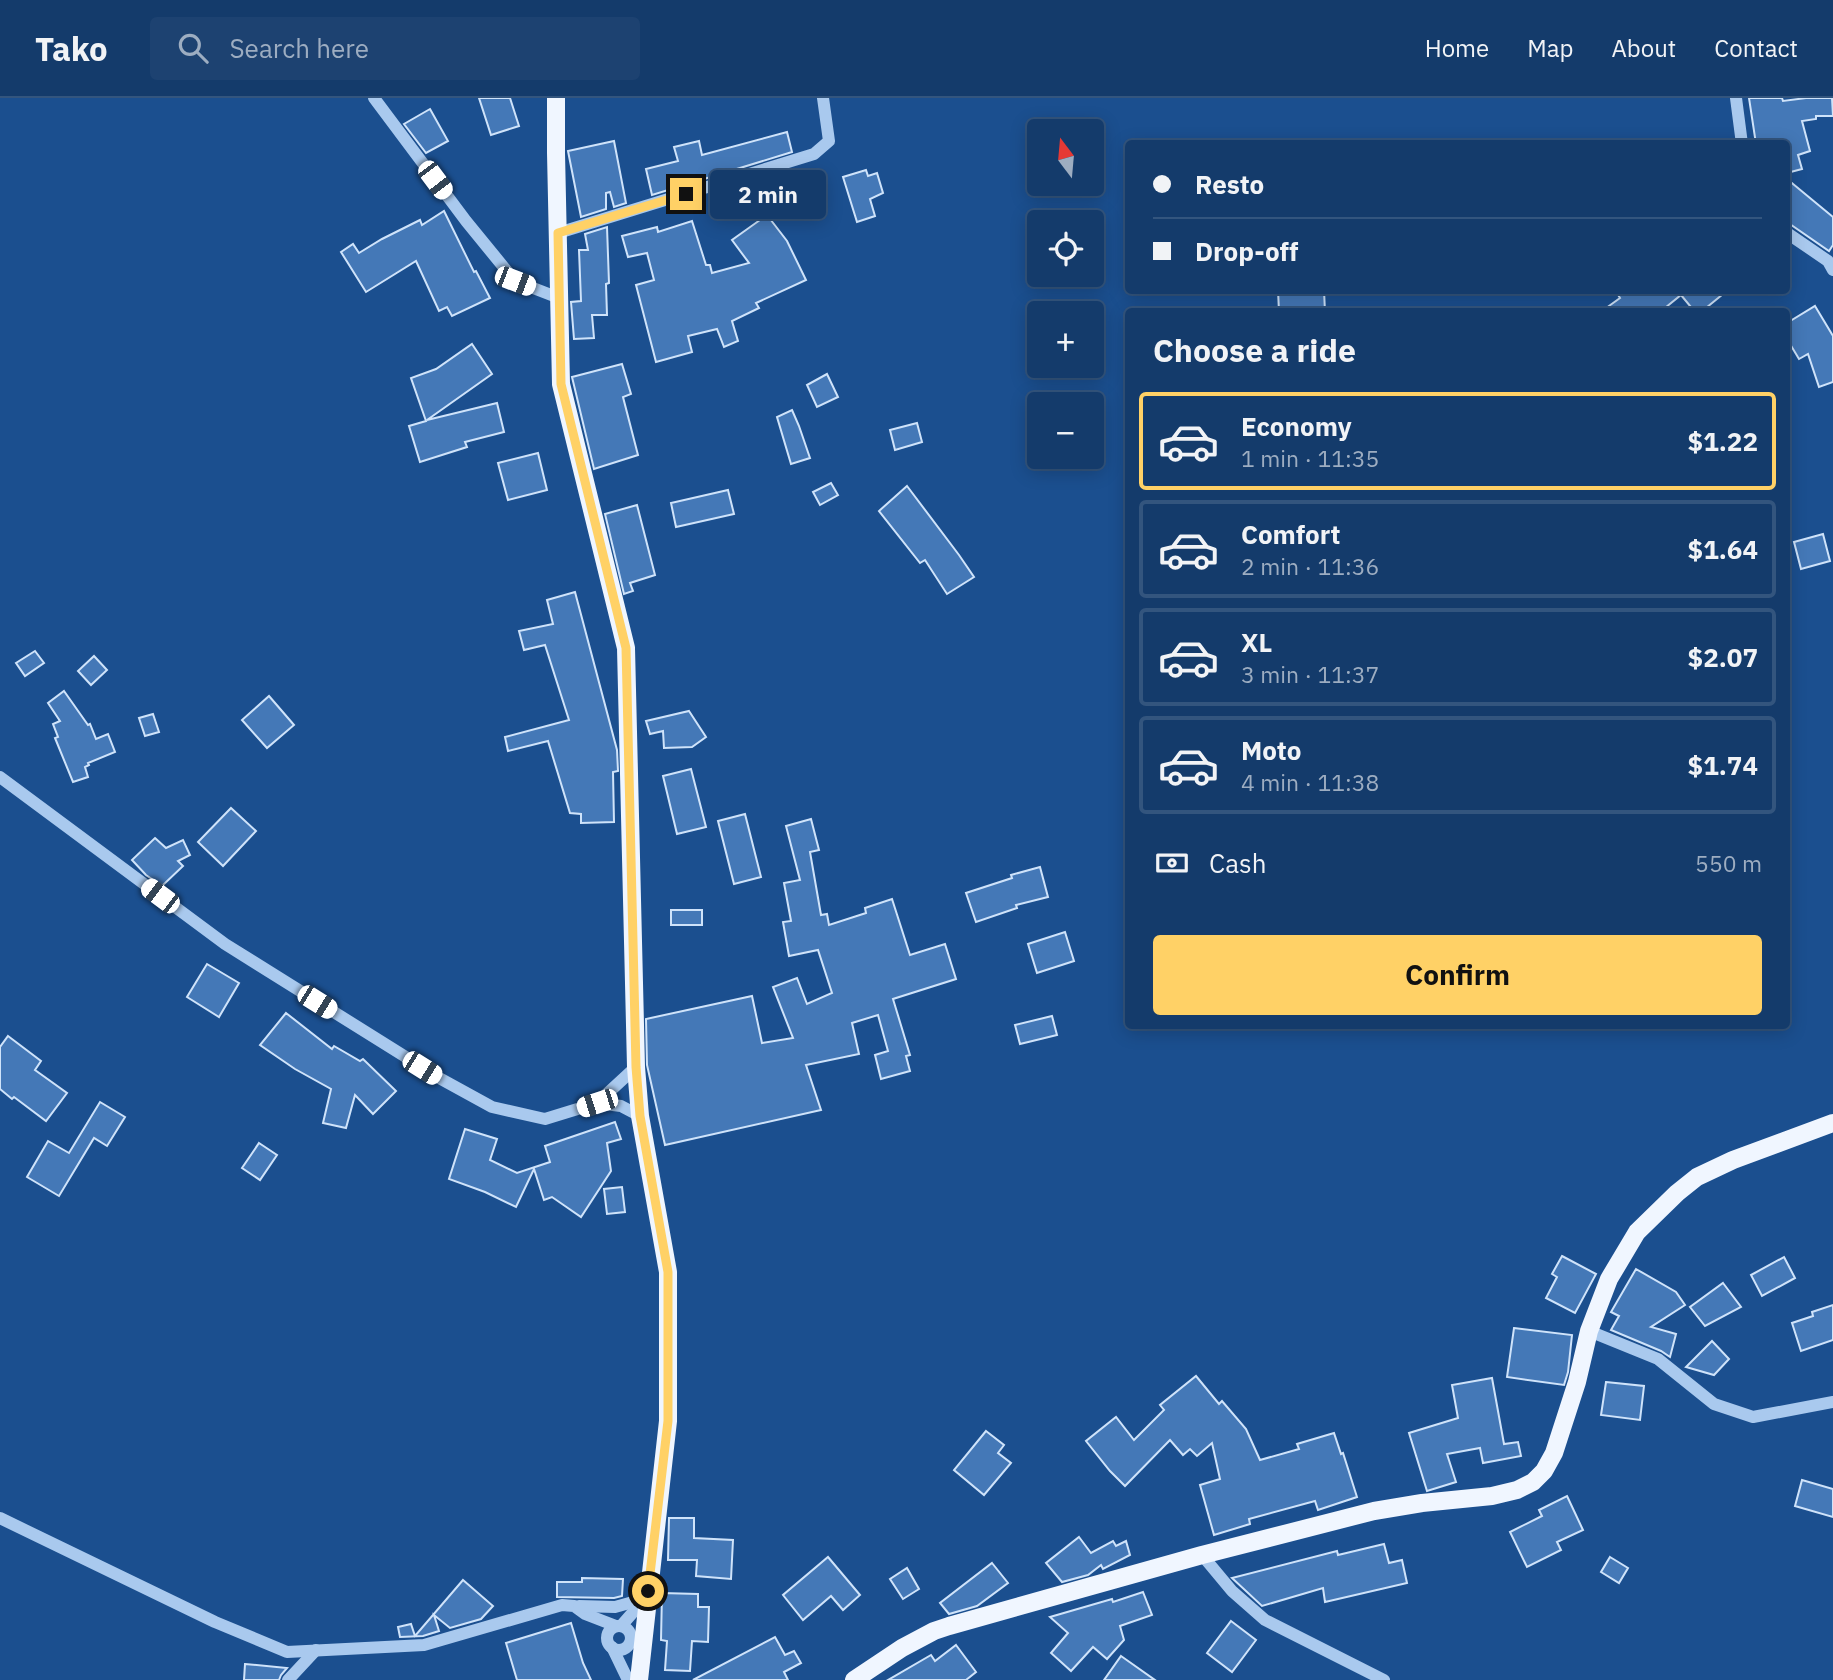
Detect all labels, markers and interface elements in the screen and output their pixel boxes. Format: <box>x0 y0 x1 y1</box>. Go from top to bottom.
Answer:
search box <box>150 17 640 80</box>
text: Tako <box>35 27 108 70</box>
icon: search <box>174 29 212 67</box>
text: Search here <box>230 31 369 65</box>
text: Home <box>1425 32 1489 64</box>
text: Map <box>1527 32 1573 64</box>
text: About <box>1611 32 1676 64</box>
text: Contact <box>1714 32 1798 64</box>
north arrow <box>1027 119 1104 196</box>
map controls <box>1027 119 1104 469</box>
car <box>414 157 457 203</box>
text: Resto <box>1195 167 1264 201</box>
callout: 2 min <box>710 170 826 218</box>
route end <box>670 178 702 210</box>
text: 2 min <box>738 179 798 209</box>
button: locate <box>1027 210 1104 287</box>
text: Drop-off <box>1195 234 1298 268</box>
car <box>492 264 539 298</box>
button: + <box>1027 301 1104 378</box>
text: Choose a ride <box>1153 329 1356 371</box>
button: − <box>1027 392 1104 469</box>
text: Economy <box>1241 409 1352 443</box>
icon: car <box>1157 410 1220 473</box>
text: $1.22 <box>1688 424 1758 458</box>
text: 1 min · 11:35 <box>1241 443 1379 473</box>
text: Comfort <box>1241 517 1340 551</box>
icon: car <box>1157 518 1220 581</box>
text: $1.64 <box>1688 532 1758 566</box>
text: 2 min · 11:36 <box>1241 551 1379 581</box>
text: XL <box>1241 625 1272 659</box>
icon: car <box>1157 626 1220 689</box>
text: $2.07 <box>1688 640 1758 674</box>
text: 3 min · 11:37 <box>1241 659 1379 689</box>
text: Moto <box>1241 733 1301 767</box>
icon: car <box>1157 734 1220 797</box>
text: $1.74 <box>1688 748 1758 782</box>
text: 4 min · 11:38 <box>1241 767 1379 797</box>
icon: cash <box>1153 844 1191 882</box>
text: Cash <box>1209 846 1266 880</box>
text: 550 m <box>1695 848 1762 878</box>
car <box>137 875 184 917</box>
button: Confirm <box>1153 935 1762 1015</box>
car <box>294 982 341 1022</box>
car <box>399 1048 446 1088</box>
car <box>574 1087 621 1119</box>
route start <box>632 1575 664 1607</box>

